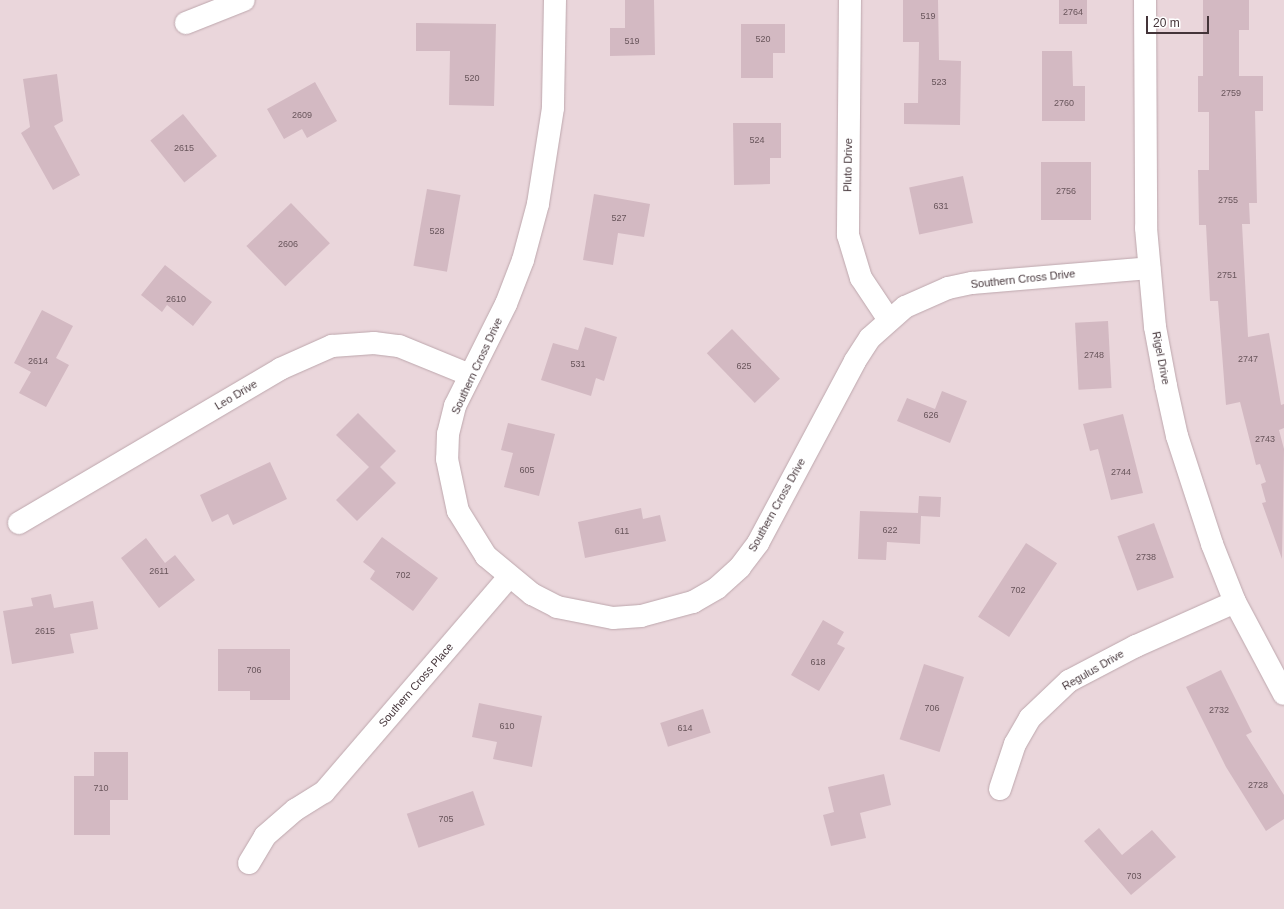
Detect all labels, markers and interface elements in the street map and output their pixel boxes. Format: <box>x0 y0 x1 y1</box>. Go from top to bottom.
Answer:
house number: 2764 <box>1063 7 1083 17</box>
scale bar <box>1148 8 1211 34</box>
house number: 519 <box>920 11 936 21</box>
text: 20 m <box>1153 16 1180 30</box>
house number: 520 <box>755 34 771 44</box>
house number: 519 <box>624 36 640 46</box>
house number: 520 <box>464 73 480 83</box>
house number: 523 <box>931 77 947 87</box>
house number: 2759 <box>1221 88 1241 98</box>
house number: 2760 <box>1054 98 1074 108</box>
house number: 2609 <box>292 110 312 120</box>
house number: 524 <box>749 135 765 145</box>
street label: Pluto Drive <box>841 138 855 192</box>
house number: 2615 <box>174 143 194 153</box>
house number: 2756 <box>1056 186 1076 196</box>
house number: 2755 <box>1218 195 1238 205</box>
house number: 631 <box>933 201 949 211</box>
house number: 527 <box>611 213 627 223</box>
house number: 528 <box>429 226 445 236</box>
house number: 2606 <box>278 239 298 249</box>
street label: Southern Cross Drive <box>970 267 1076 291</box>
house number: 2751 <box>1217 270 1237 280</box>
house number: 2610 <box>166 294 186 304</box>
street label: Southern Cross Drive <box>449 316 505 416</box>
street label: Rigel Drive <box>1149 330 1173 386</box>
house number: 2748 <box>1084 350 1104 360</box>
house number: 2747 <box>1238 354 1258 364</box>
house number: 2614 <box>28 356 48 366</box>
house number: 531 <box>570 359 586 369</box>
house number: 625 <box>736 361 752 371</box>
street label: Leo Drive <box>212 377 260 413</box>
house number: 626 <box>923 410 939 420</box>
house number: 2743 <box>1255 434 1275 444</box>
street label: Southern Cross Drive <box>746 456 808 554</box>
house number: 605 <box>519 465 535 475</box>
house number: 2744 <box>1111 467 1131 477</box>
house number: 622 <box>882 525 898 535</box>
house number: 611 <box>615 526 629 536</box>
house number: 2738 <box>1136 552 1156 562</box>
house number: 2611 <box>149 566 169 576</box>
house number: 702 <box>395 570 411 580</box>
house number: 702 <box>1010 585 1026 595</box>
house number: 2615 <box>35 626 55 636</box>
street label: Southern Cross Place <box>376 640 456 730</box>
street label: Regulus Drive <box>1060 647 1126 693</box>
house number: 618 <box>810 657 826 667</box>
house number: 706 <box>246 665 262 675</box>
house number: 706 <box>924 703 940 713</box>
house number: 2732 <box>1209 705 1229 715</box>
house number: 610 <box>499 721 515 731</box>
house number: 614 <box>677 723 693 733</box>
house number: 2728 <box>1248 780 1268 790</box>
house number: 710 <box>93 783 109 793</box>
house number: 705 <box>438 814 454 824</box>
house number: 703 <box>1126 871 1142 881</box>

